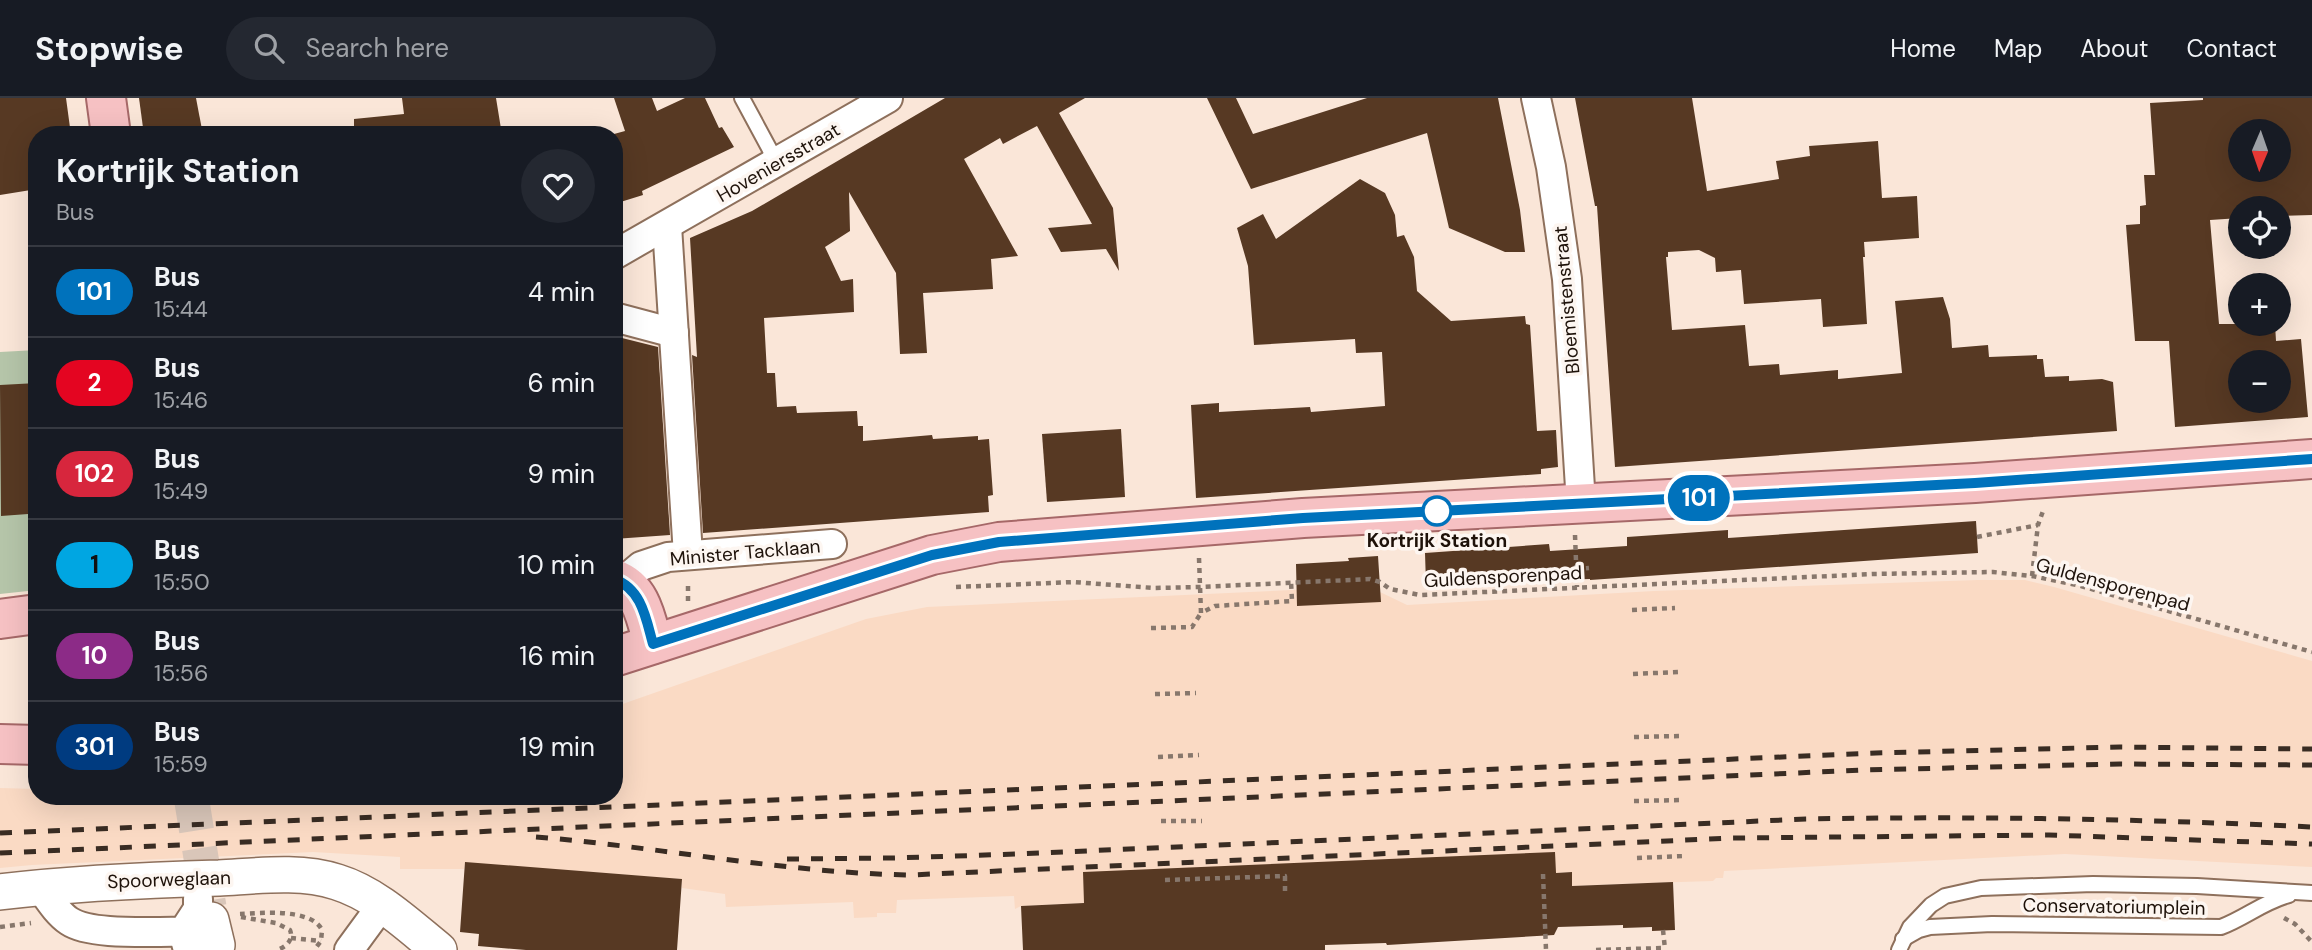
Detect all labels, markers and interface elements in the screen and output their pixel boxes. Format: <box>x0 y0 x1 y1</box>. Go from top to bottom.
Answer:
search box <box>226 17 716 80</box>
text: Stopwise <box>35 27 184 70</box>
icon: search <box>250 29 288 67</box>
text: Search here <box>306 31 449 65</box>
text: Home <box>1890 33 1956 64</box>
text: Map <box>1994 33 2042 64</box>
text: About <box>2080 33 2149 64</box>
text: Contact <box>2187 33 2277 64</box>
street label: Hoveniersstraat <box>712 117 844 208</box>
north arrow <box>2228 119 2291 182</box>
map controls <box>2228 119 2291 413</box>
text: Kortrijk Station <box>56 149 300 192</box>
button: heart <box>521 149 595 223</box>
button: locate <box>2228 196 2291 259</box>
text: Bus <box>56 197 95 227</box>
street label: Bloemistenstraat <box>1548 225 1585 375</box>
text: Bus <box>154 260 200 294</box>
button: + <box>2228 273 2291 336</box>
text: 4 min <box>528 275 595 309</box>
text: 101 <box>77 276 112 307</box>
text: 15:44 <box>154 294 208 324</box>
button: − <box>2228 350 2291 413</box>
text: Bus <box>154 351 200 385</box>
text: 6 min <box>527 366 595 400</box>
text: 2 <box>88 367 101 398</box>
text: 15:46 <box>154 385 208 415</box>
text: Bus <box>154 442 200 476</box>
text: 9 min <box>527 457 595 491</box>
text: 102 <box>75 458 114 489</box>
line badge: 101 <box>1659 475 1739 521</box>
text: 15:49 <box>154 476 208 506</box>
text: 101 <box>1682 482 1716 513</box>
marker: Kortrijk Station <box>1422 496 1452 526</box>
place label: Kortrijk Station <box>1367 528 1507 553</box>
text: Bus <box>154 533 200 567</box>
street label: Minister Tacklaan <box>669 533 821 572</box>
text: 10 min <box>518 548 595 582</box>
text: 1 <box>90 549 99 580</box>
street label: Guldensporenpad <box>2033 552 2193 617</box>
street label: Guldensporenpad <box>1423 560 1583 593</box>
text: 15:50 <box>154 567 210 597</box>
text: Bus <box>154 624 200 658</box>
text: 16 min <box>519 639 595 673</box>
text: 10 <box>82 640 107 671</box>
text: 15:56 <box>154 658 208 688</box>
text: Bus <box>154 715 200 749</box>
text: 19 min <box>519 730 595 764</box>
text: 301 <box>74 731 115 762</box>
text: 15:59 <box>154 749 208 779</box>
street label: Spoorweglaan <box>107 865 231 894</box>
street label: Conservatoriumplein <box>2022 892 2206 921</box>

